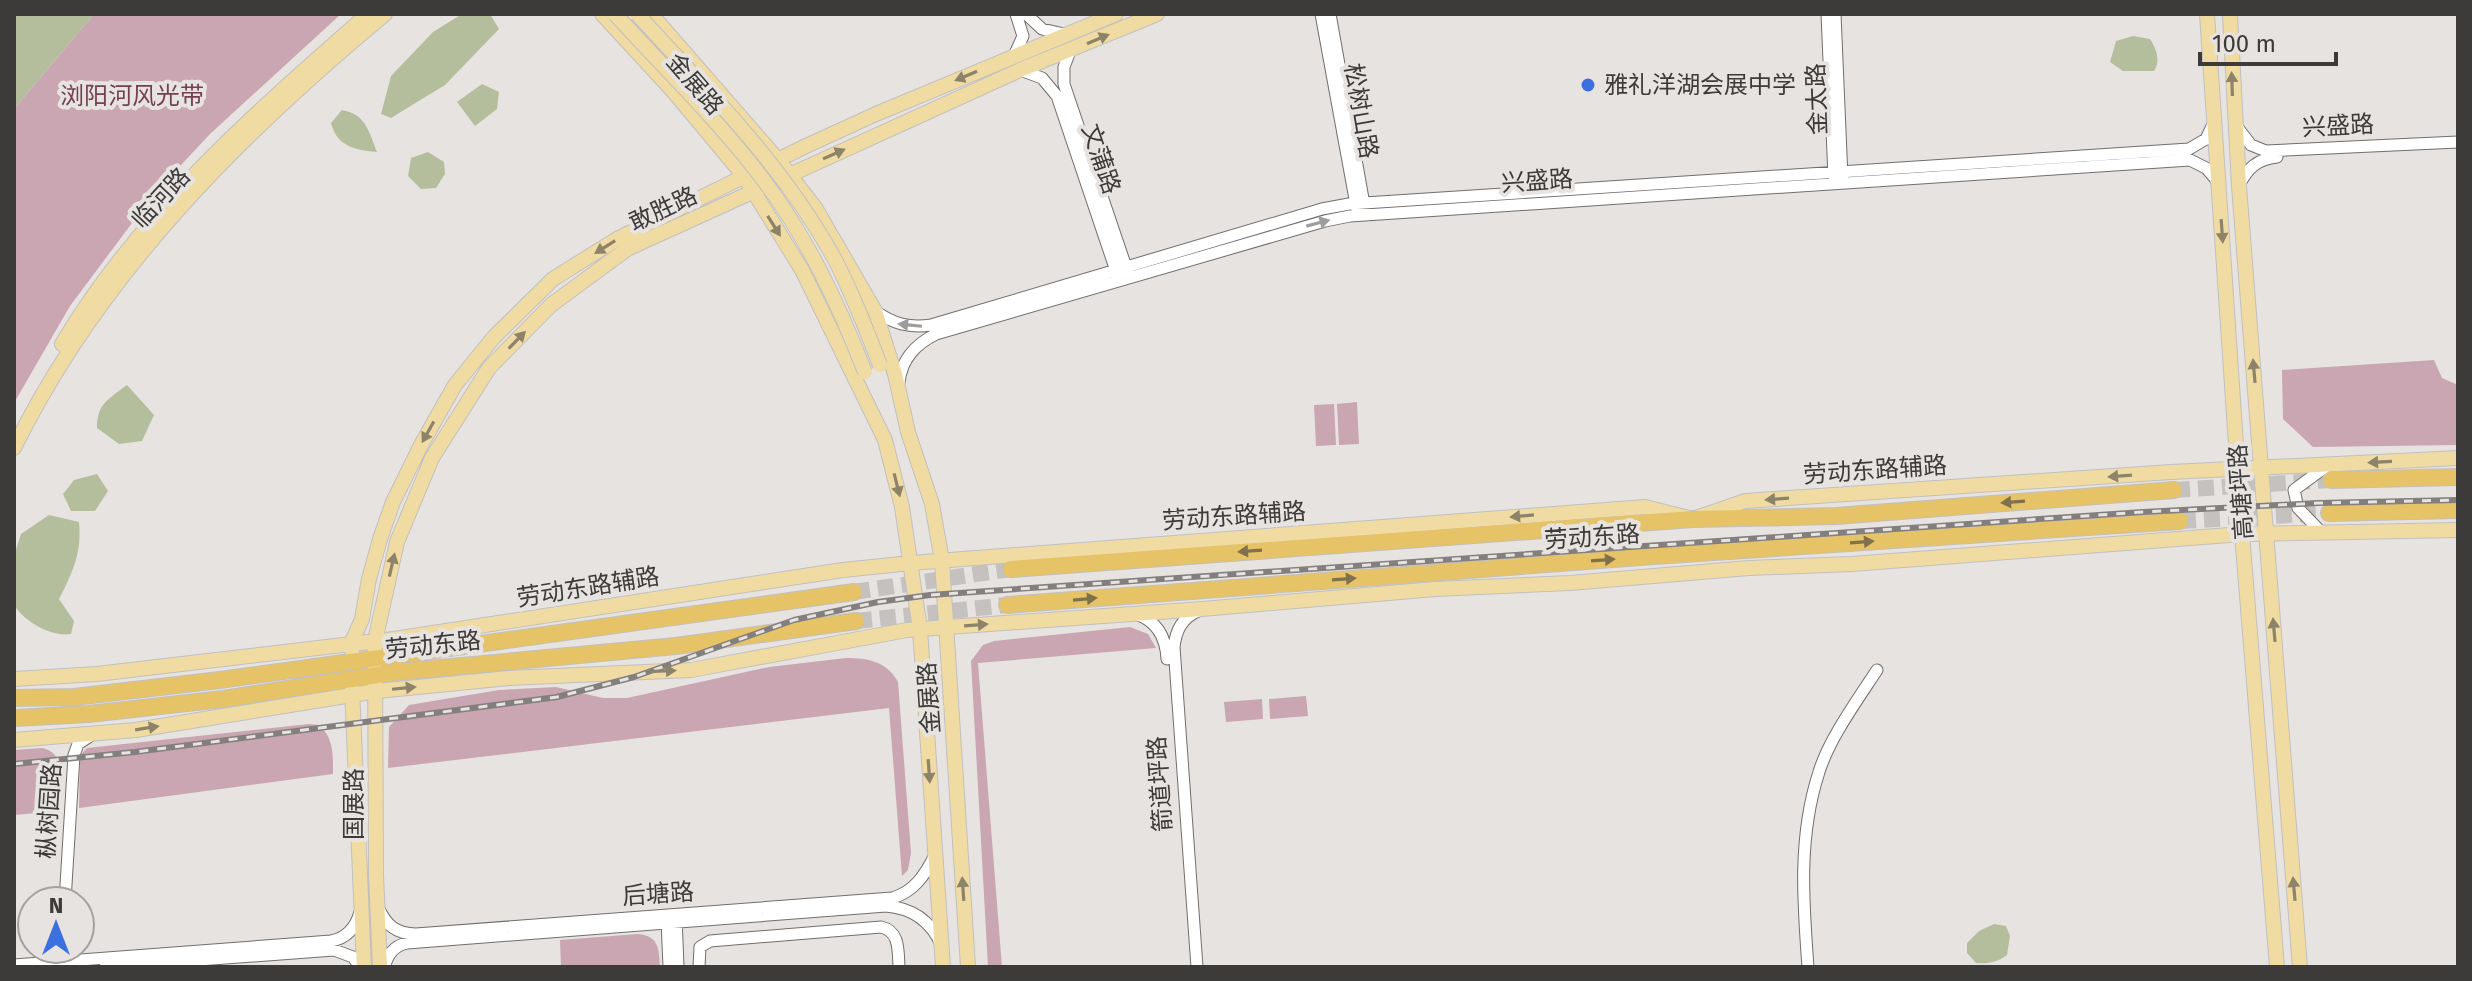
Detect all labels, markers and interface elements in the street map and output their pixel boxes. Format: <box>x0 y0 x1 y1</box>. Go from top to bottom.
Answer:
scale bar <box>2200 16 2336 66</box>
text: 100 m <box>2212 30 2276 58</box>
one-way arrow <box>1087 32 1110 45</box>
street label: 金展路 <box>661 48 729 120</box>
street label: 松树山路 <box>1339 61 1383 161</box>
street label: 金太路 <box>1802 63 1832 135</box>
one-way arrow <box>954 70 978 83</box>
place label: 雅礼洋湖会展中学 <box>1604 71 1796 99</box>
one-way arrow <box>2226 71 2239 96</box>
marker: 雅礼洋湖会展中学 <box>1579 76 1597 94</box>
park label: 浏阳河风光带 <box>60 82 204 110</box>
street label: 兴盛路 <box>2301 110 2375 142</box>
street label: 文蒲路 <box>1076 120 1126 198</box>
one-way arrow <box>823 147 846 160</box>
street label: 临河路 <box>126 162 196 234</box>
street label: 兴盛路 <box>1500 165 1574 197</box>
street label: 敢胜路 <box>624 181 702 237</box>
one-way arrow <box>767 215 781 237</box>
one-way arrow <box>1306 216 1330 229</box>
one-way arrow <box>2216 219 2229 244</box>
one-way arrow <box>594 239 615 254</box>
one-way arrow <box>897 318 922 331</box>
one-way arrow <box>507 331 525 350</box>
one-way arrow <box>2247 358 2260 383</box>
one-way arrow <box>421 421 435 444</box>
street label: 高塘坪路 <box>2224 443 2258 541</box>
street label: 劳动东路辅路 <box>1802 451 1948 489</box>
one-way arrow <box>2367 456 2392 469</box>
one-way arrow <box>2108 470 2133 483</box>
one-way arrow <box>891 473 903 498</box>
one-way arrow <box>1764 493 1789 506</box>
one-way arrow <box>2000 496 2025 509</box>
street label: 劳动东路辅路 <box>1161 497 1307 535</box>
one-way arrow <box>1509 510 1534 523</box>
street label: 劳动东路 <box>1543 520 1641 554</box>
one-way arrow <box>1850 535 1875 548</box>
one-way arrow <box>1237 545 1262 558</box>
one-way arrow <box>386 552 399 577</box>
one-way arrow <box>1591 553 1616 566</box>
street label: 劳动东路辅路 <box>515 562 661 612</box>
one-way arrow <box>1332 572 1357 585</box>
one-way arrow <box>1073 592 1098 605</box>
one-way arrow <box>2267 617 2280 642</box>
one-way arrow <box>964 618 989 631</box>
street label: 劳动东路 <box>384 626 482 664</box>
street label: 金展路 <box>913 661 945 735</box>
one-way arrow <box>652 665 677 678</box>
one-way arrow <box>392 681 417 694</box>
one-way arrow <box>135 721 160 734</box>
street label: 箭道坪路 <box>1143 735 1177 833</box>
one-way arrow <box>923 759 936 784</box>
street label: 枞树园路 <box>32 762 66 860</box>
street label: 国展路 <box>340 768 368 840</box>
one-way arrow <box>956 876 969 901</box>
one-way arrow <box>2287 876 2300 901</box>
street label: 后塘路 <box>621 878 695 910</box>
north arrow <box>16 885 96 965</box>
text: N <box>49 892 63 919</box>

